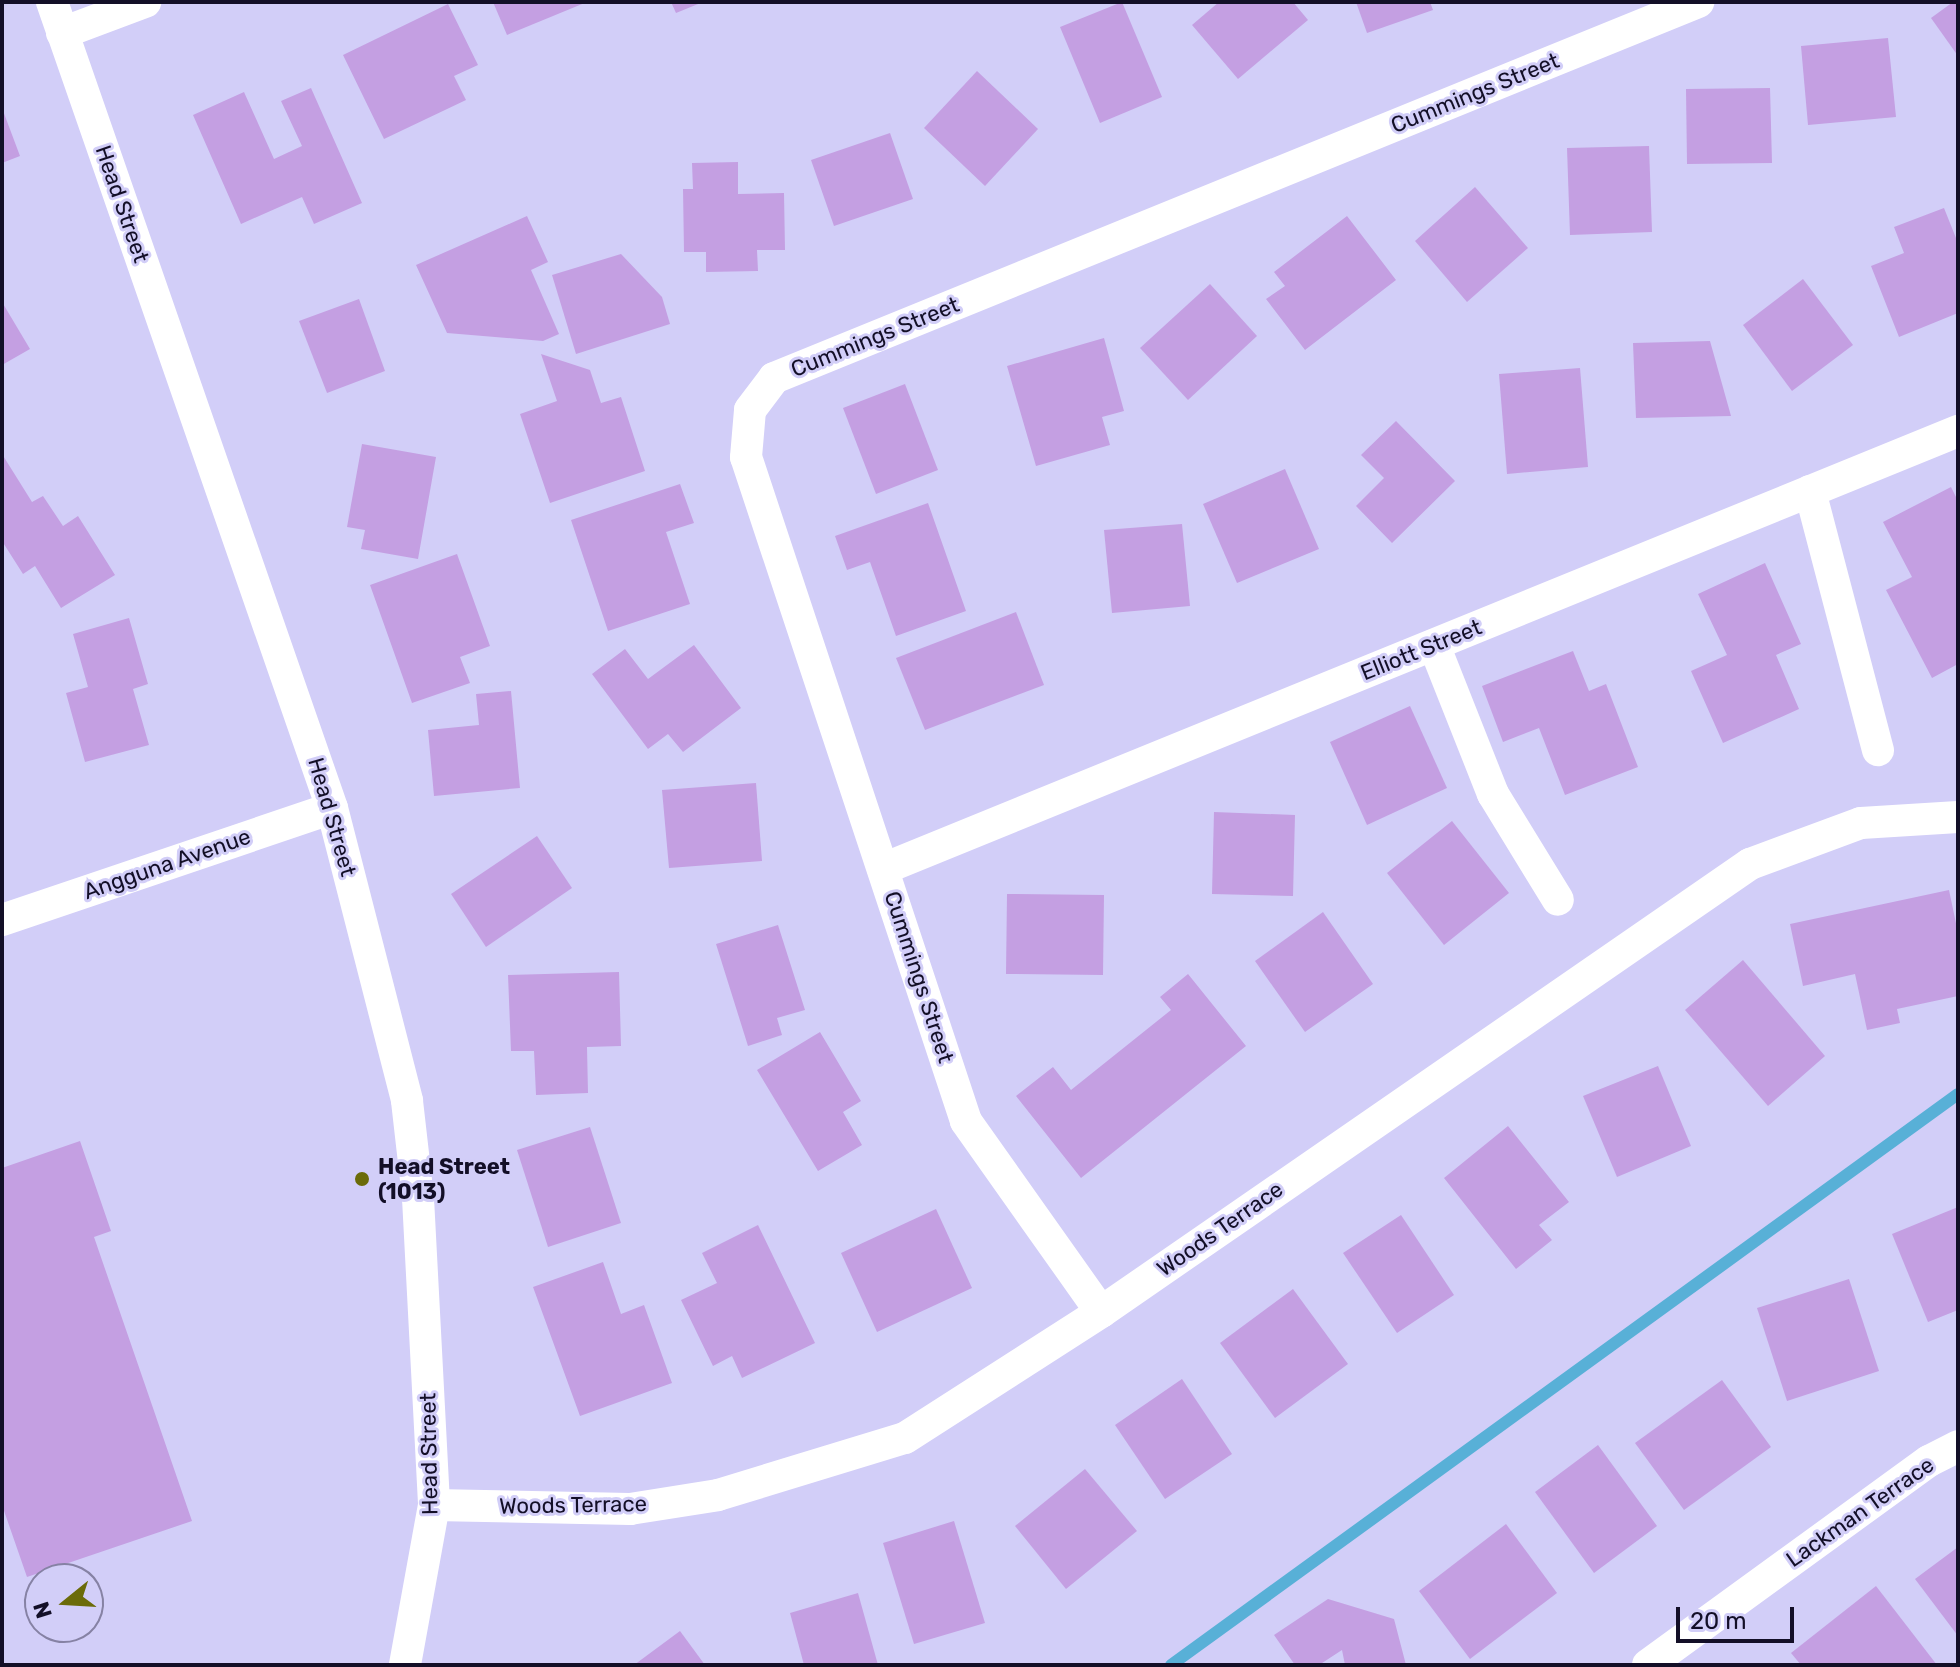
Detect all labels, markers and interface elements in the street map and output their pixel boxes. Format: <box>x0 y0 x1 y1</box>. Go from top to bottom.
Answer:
street label: Cummings Street <box>1387 47 1563 139</box>
street label: Head Street <box>90 142 154 266</box>
street label: Cummings Street <box>787 291 963 383</box>
street label: Elliott Street <box>1357 614 1485 686</box>
street label: Head Street <box>302 755 362 879</box>
street label: Angguna Avenue <box>80 823 254 905</box>
street label: Cummings Street <box>879 888 959 1066</box>
place label: Head Street (1013) <box>378 1153 510 1204</box>
marker: Head Street (1013) <box>353 1170 371 1188</box>
street label: Woods Terrace <box>1152 1176 1288 1282</box>
street label: Head Street <box>415 1393 443 1515</box>
street label: Lackman Terrace <box>1781 1451 1939 1573</box>
street label: Woods Terrace <box>499 1491 647 1519</box>
north arrow <box>24 1563 104 1643</box>
scale bar <box>1680 1591 1798 1641</box>
text: N <box>27 1598 58 1622</box>
text: 20 m <box>1690 1607 1747 1635</box>

